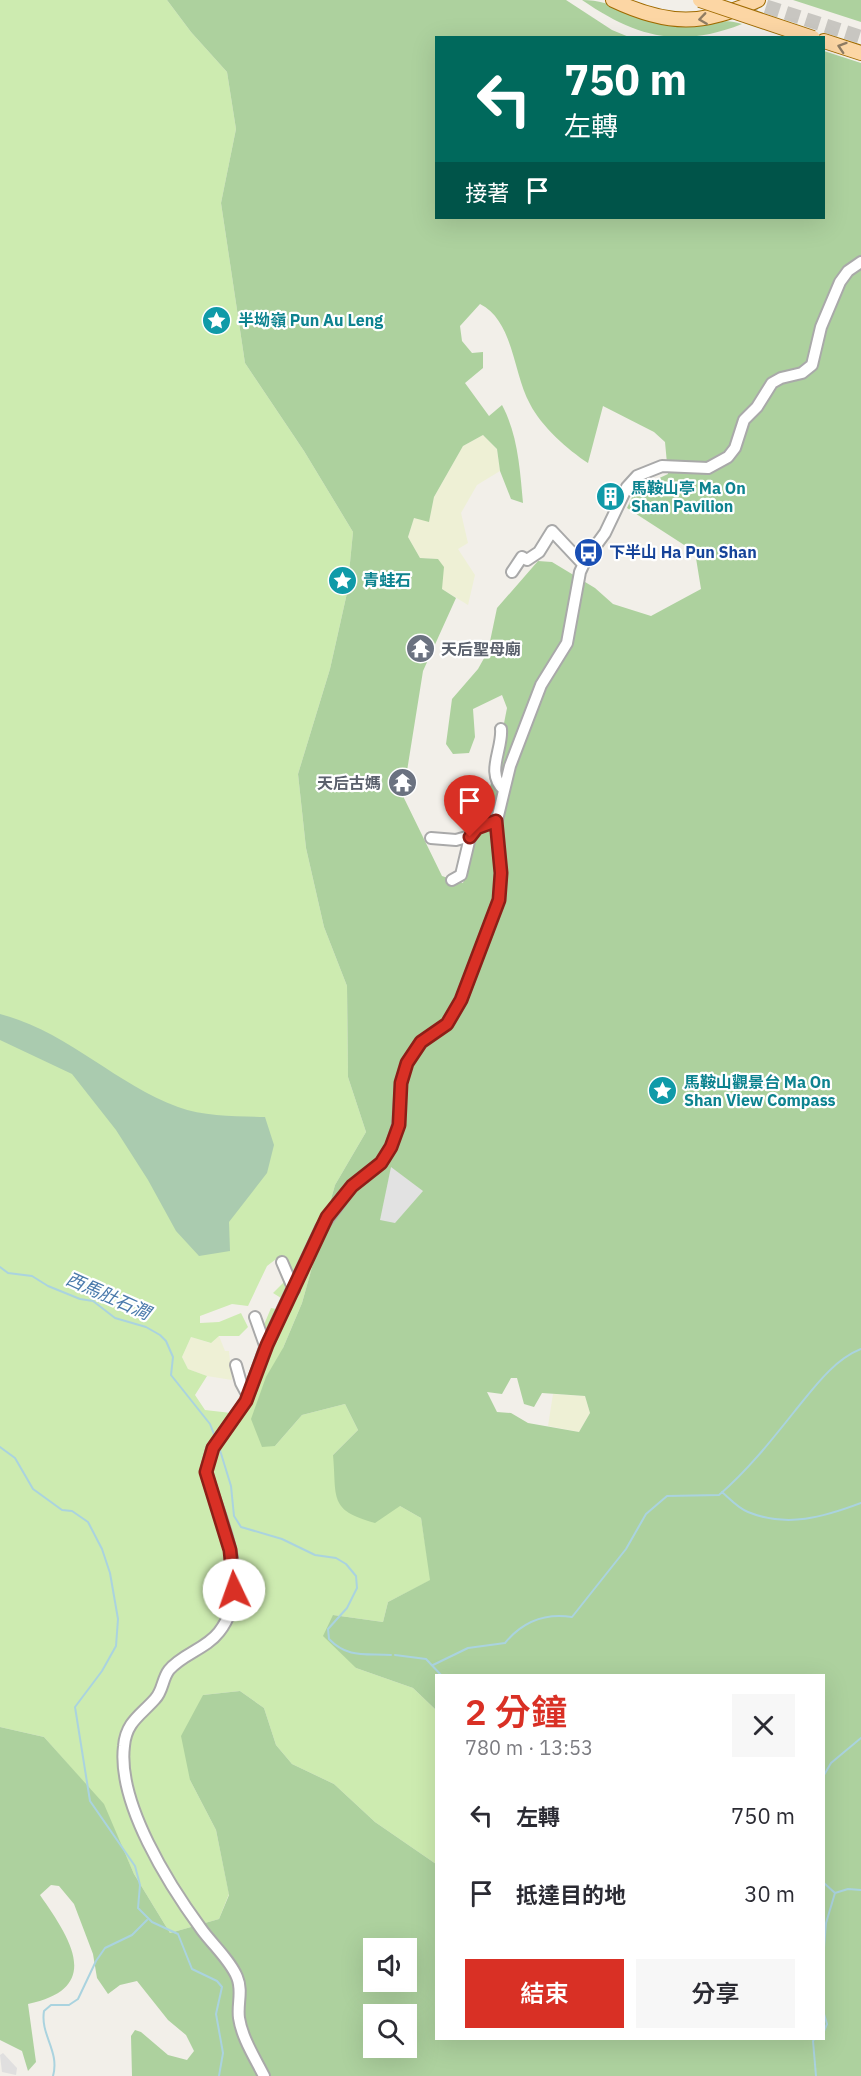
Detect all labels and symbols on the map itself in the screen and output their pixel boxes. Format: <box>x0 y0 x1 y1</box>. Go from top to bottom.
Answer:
one-way arrow <box>698 13 708 25</box>
one-way arrow <box>837 42 848 54</box>
place icon: 半坳嶺 Pun Au Leng <box>201 304 233 336</box>
place label: 半坳嶺 Pun Au Leng <box>238 310 383 330</box>
place label: 馬鞍山亭 Ma On Shan Pavilion <box>631 478 746 516</box>
building icon: 馬鞍山亭 Ma On Shan Pavilion <box>594 481 626 513</box>
bus stop icon: 下半山 Ha Pun Shan <box>572 536 604 568</box>
place label: 下半山 Ha Pun Shan <box>609 542 757 562</box>
place icon: 青蛙石 <box>326 564 358 596</box>
place label: 青蛙石 <box>363 570 411 590</box>
temple icon: 天后聖母廟 <box>404 633 436 665</box>
place label: 天后聖母廟 <box>441 639 521 659</box>
temple icon: 天后古媽 <box>386 767 418 799</box>
place label: 天后古媽 <box>317 773 381 793</box>
pin <box>444 775 495 837</box>
place label: 馬鞍山觀景台 Ma On Shan View Compass <box>684 1072 836 1110</box>
place icon: 馬鞍山觀景台 Ma On Shan View Compass <box>647 1075 679 1107</box>
water label: 西馬肚石澗 <box>62 1267 157 1326</box>
position arrow <box>202 1558 266 1622</box>

